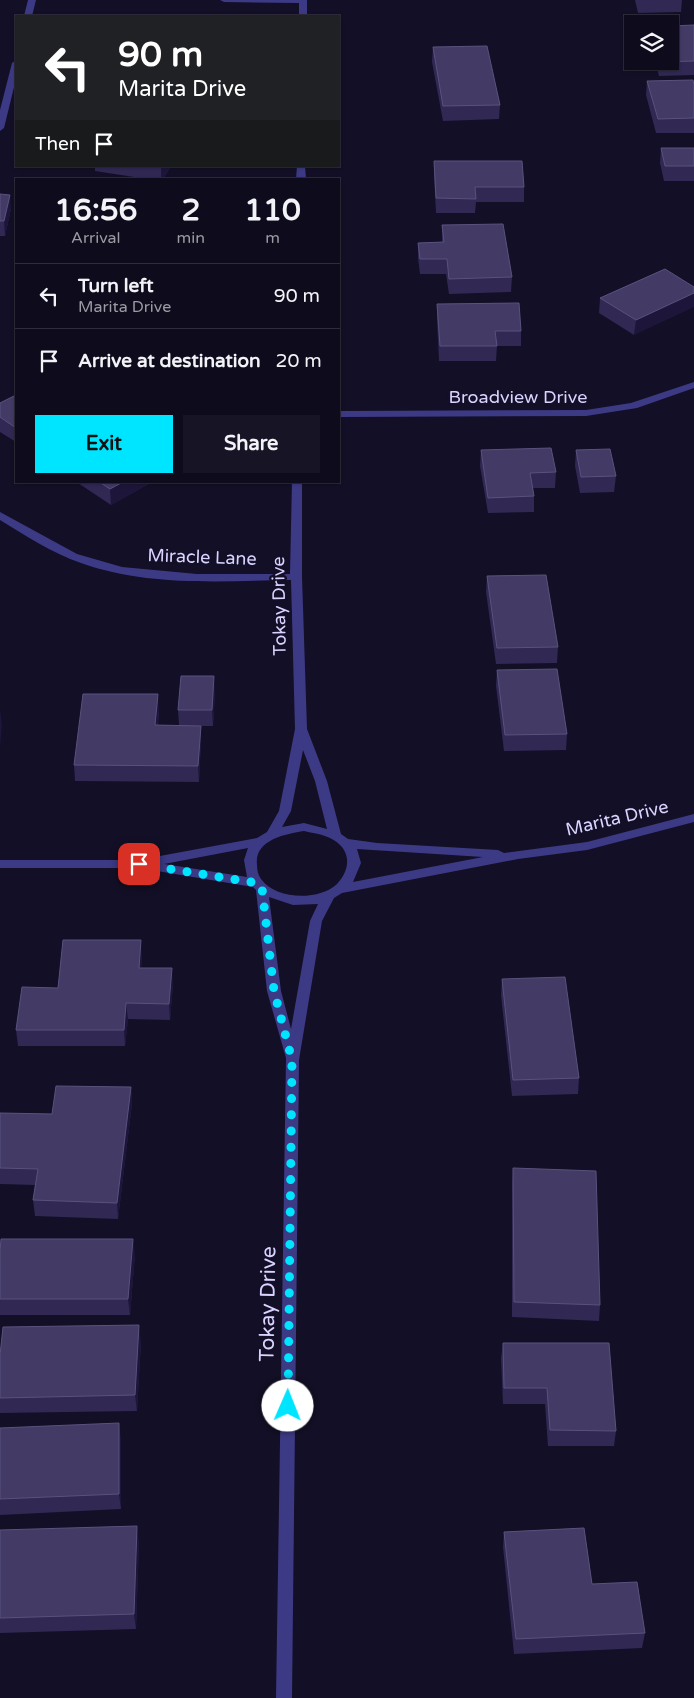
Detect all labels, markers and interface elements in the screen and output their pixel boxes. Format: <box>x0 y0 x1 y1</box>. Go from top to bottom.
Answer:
map controls <box>624 15 679 70</box>
button: layers <box>624 15 679 70</box>
text: 90 m <box>118 34 203 76</box>
icon: left <box>35 35 100 100</box>
text: Marita Drive <box>118 76 246 102</box>
icon: arrive <box>90 130 118 158</box>
text: Then <box>35 133 80 155</box>
text: 16:56 <box>54 192 137 229</box>
text: 2 <box>181 192 200 229</box>
text: 110 <box>244 192 301 229</box>
text: Arrival <box>71 228 121 248</box>
text: min <box>177 228 205 248</box>
text: m <box>265 228 280 248</box>
text: Turn left <box>78 275 154 297</box>
icon: left <box>35 282 63 310</box>
text: 90 m <box>274 285 320 307</box>
text: Marita Drive <box>78 297 171 317</box>
icon: arrive <box>35 347 63 375</box>
text: Arrive at destination <box>78 350 261 372</box>
text: 20 m <box>276 350 322 372</box>
street label: Broadview Drive <box>449 386 587 408</box>
button: Exit <box>35 415 173 473</box>
button: Share <box>183 415 320 473</box>
street label: Miracle Lane <box>147 544 257 570</box>
street label: Tokay Drive <box>267 556 291 656</box>
street label: Marita Drive <box>563 795 671 841</box>
pin <box>118 843 160 885</box>
icon: arrive <box>125 850 153 878</box>
street label: Tokay Drive <box>254 1246 282 1362</box>
position arrow <box>261 1379 313 1431</box>

